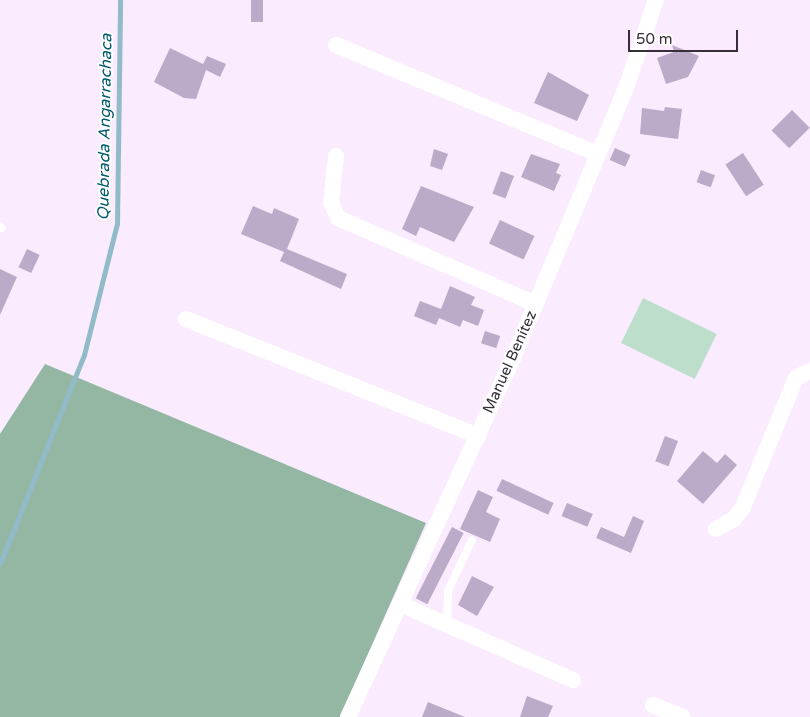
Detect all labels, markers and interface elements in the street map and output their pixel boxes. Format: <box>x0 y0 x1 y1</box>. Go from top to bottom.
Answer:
scale bar <box>630 20 740 52</box>
text: 50 m <box>636 30 673 48</box>
water label: Quebrada Angarrachaca <box>94 33 116 221</box>
street label: Manuel Benítez <box>479 308 541 416</box>

